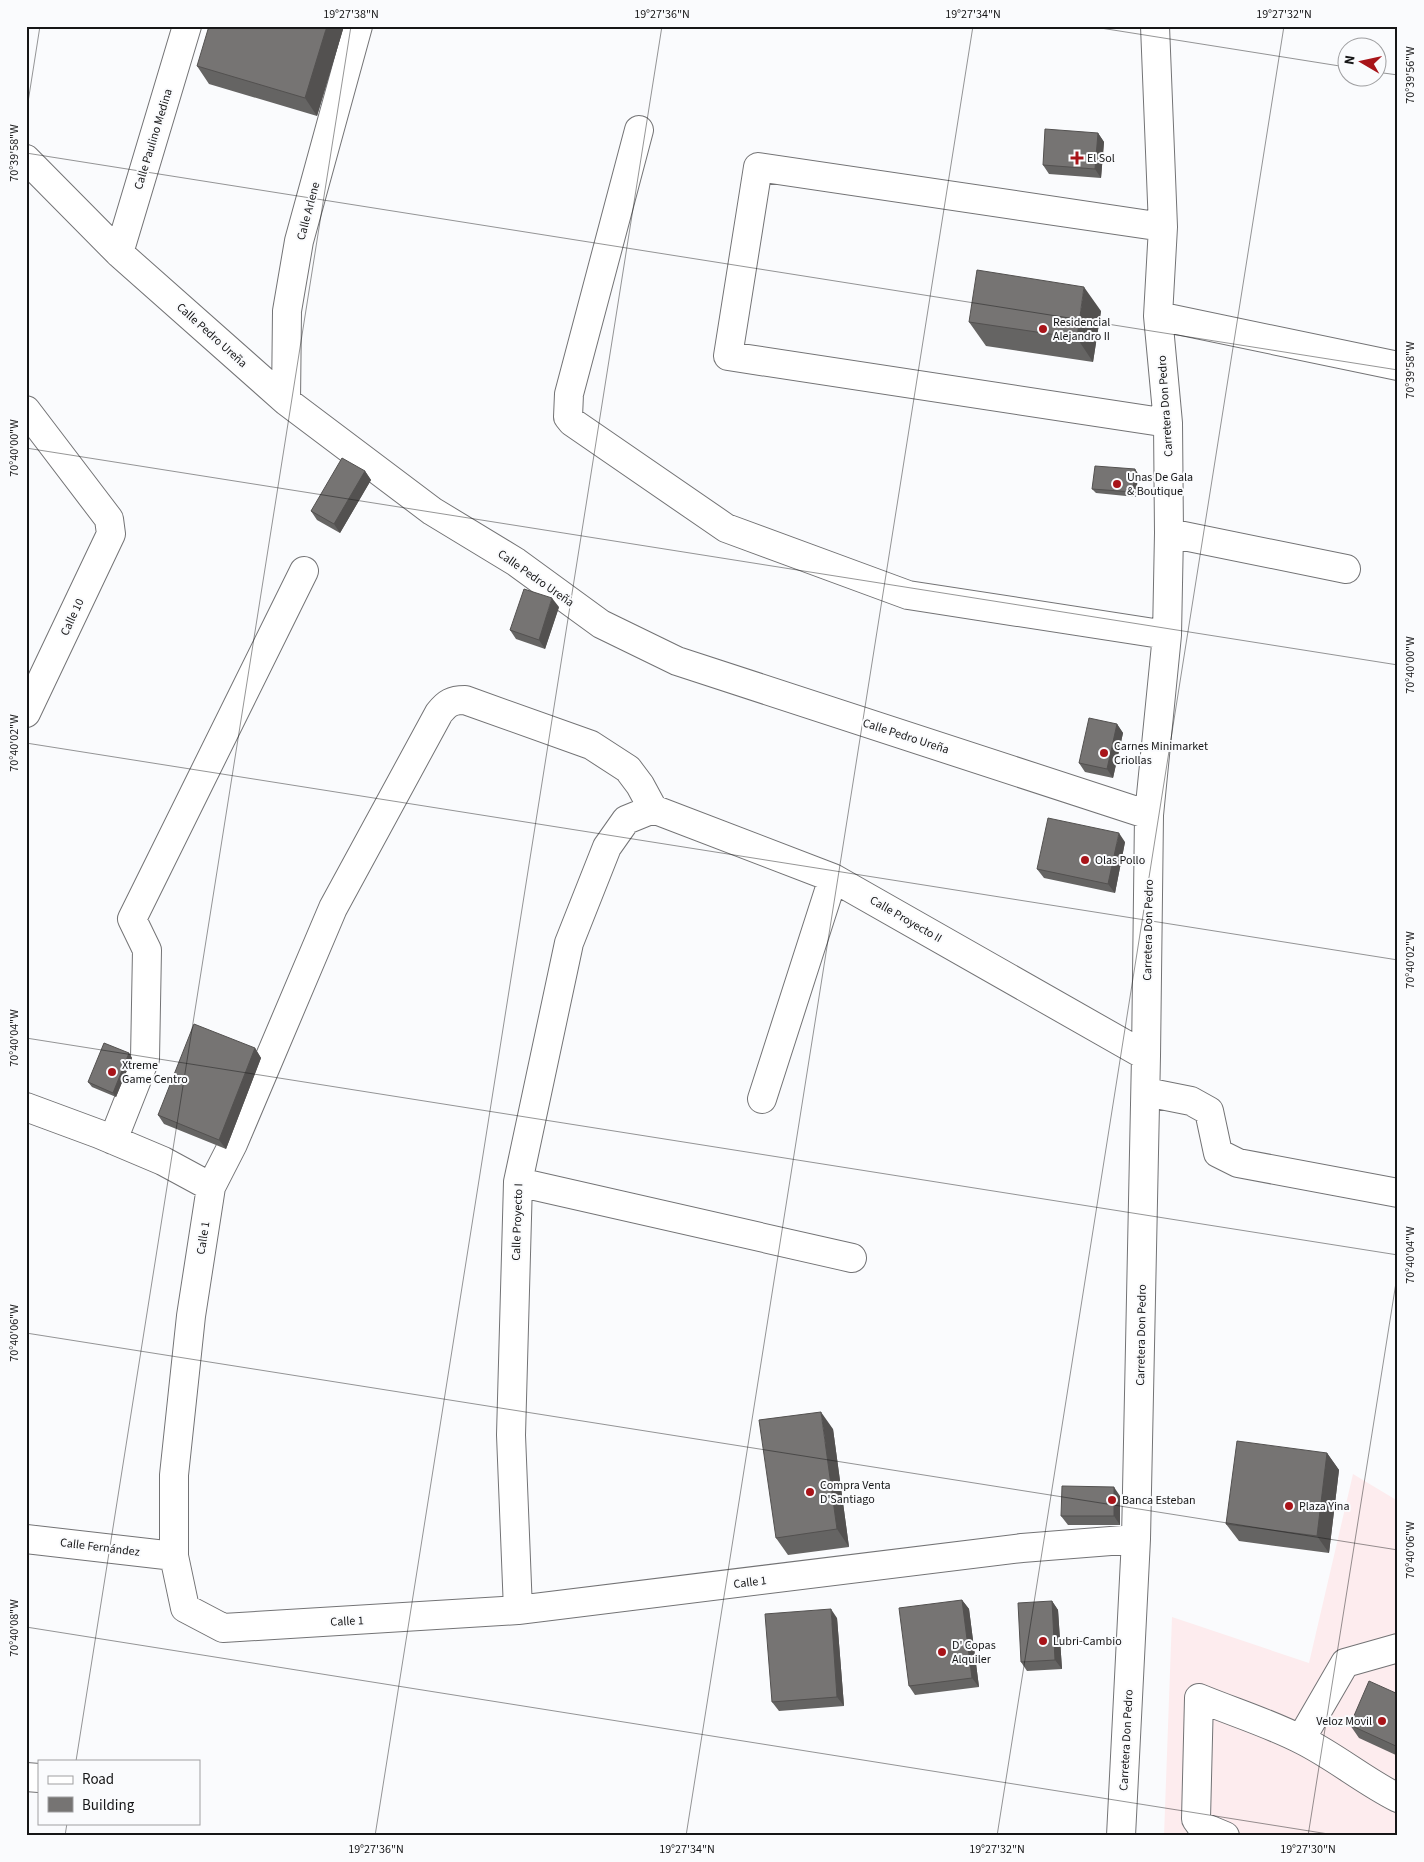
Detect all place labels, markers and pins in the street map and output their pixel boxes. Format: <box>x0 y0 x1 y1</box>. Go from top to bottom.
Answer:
place label: El Sol <box>1087 150 1115 167</box>
marker: El Sol <box>1071 152 1083 164</box>
place label: Residencial Alejandro II <box>1053 314 1110 345</box>
marker: Residencial Alejandro II <box>1037 323 1049 335</box>
place label: Unas De Gala & Boutique <box>1127 469 1193 500</box>
marker: Unas De Gala & Boutique <box>1111 478 1123 490</box>
place label: Carnes Minimarket Criollas <box>1114 738 1208 769</box>
marker: Carnes Minimarket Criollas <box>1098 747 1110 759</box>
place label: Olas Pollo <box>1095 852 1145 869</box>
marker: Olas Pollo <box>1079 854 1091 866</box>
place label: Xtreme Game Centro <box>122 1057 188 1088</box>
marker: Xtreme Game Centro <box>106 1066 118 1078</box>
place label: Compra Venta D'Santiago <box>820 1477 891 1508</box>
marker: Compra Venta D'Santiago <box>804 1486 816 1498</box>
place label: Banca Esteban <box>1122 1492 1196 1509</box>
marker: Banca Esteban <box>1106 1494 1118 1506</box>
place label: Plaza Yina <box>1299 1498 1349 1515</box>
marker: Plaza Yina <box>1283 1500 1295 1512</box>
place label: Lubri-Cambio <box>1053 1633 1122 1650</box>
marker: Lubri-Cambio <box>1037 1635 1049 1647</box>
place label: D' Copas Alquiler <box>952 1637 996 1668</box>
marker: D' Copas Alquiler <box>936 1646 948 1658</box>
place label: Veloz Movil <box>1316 1713 1372 1730</box>
marker: Veloz Movil <box>1376 1715 1388 1727</box>

